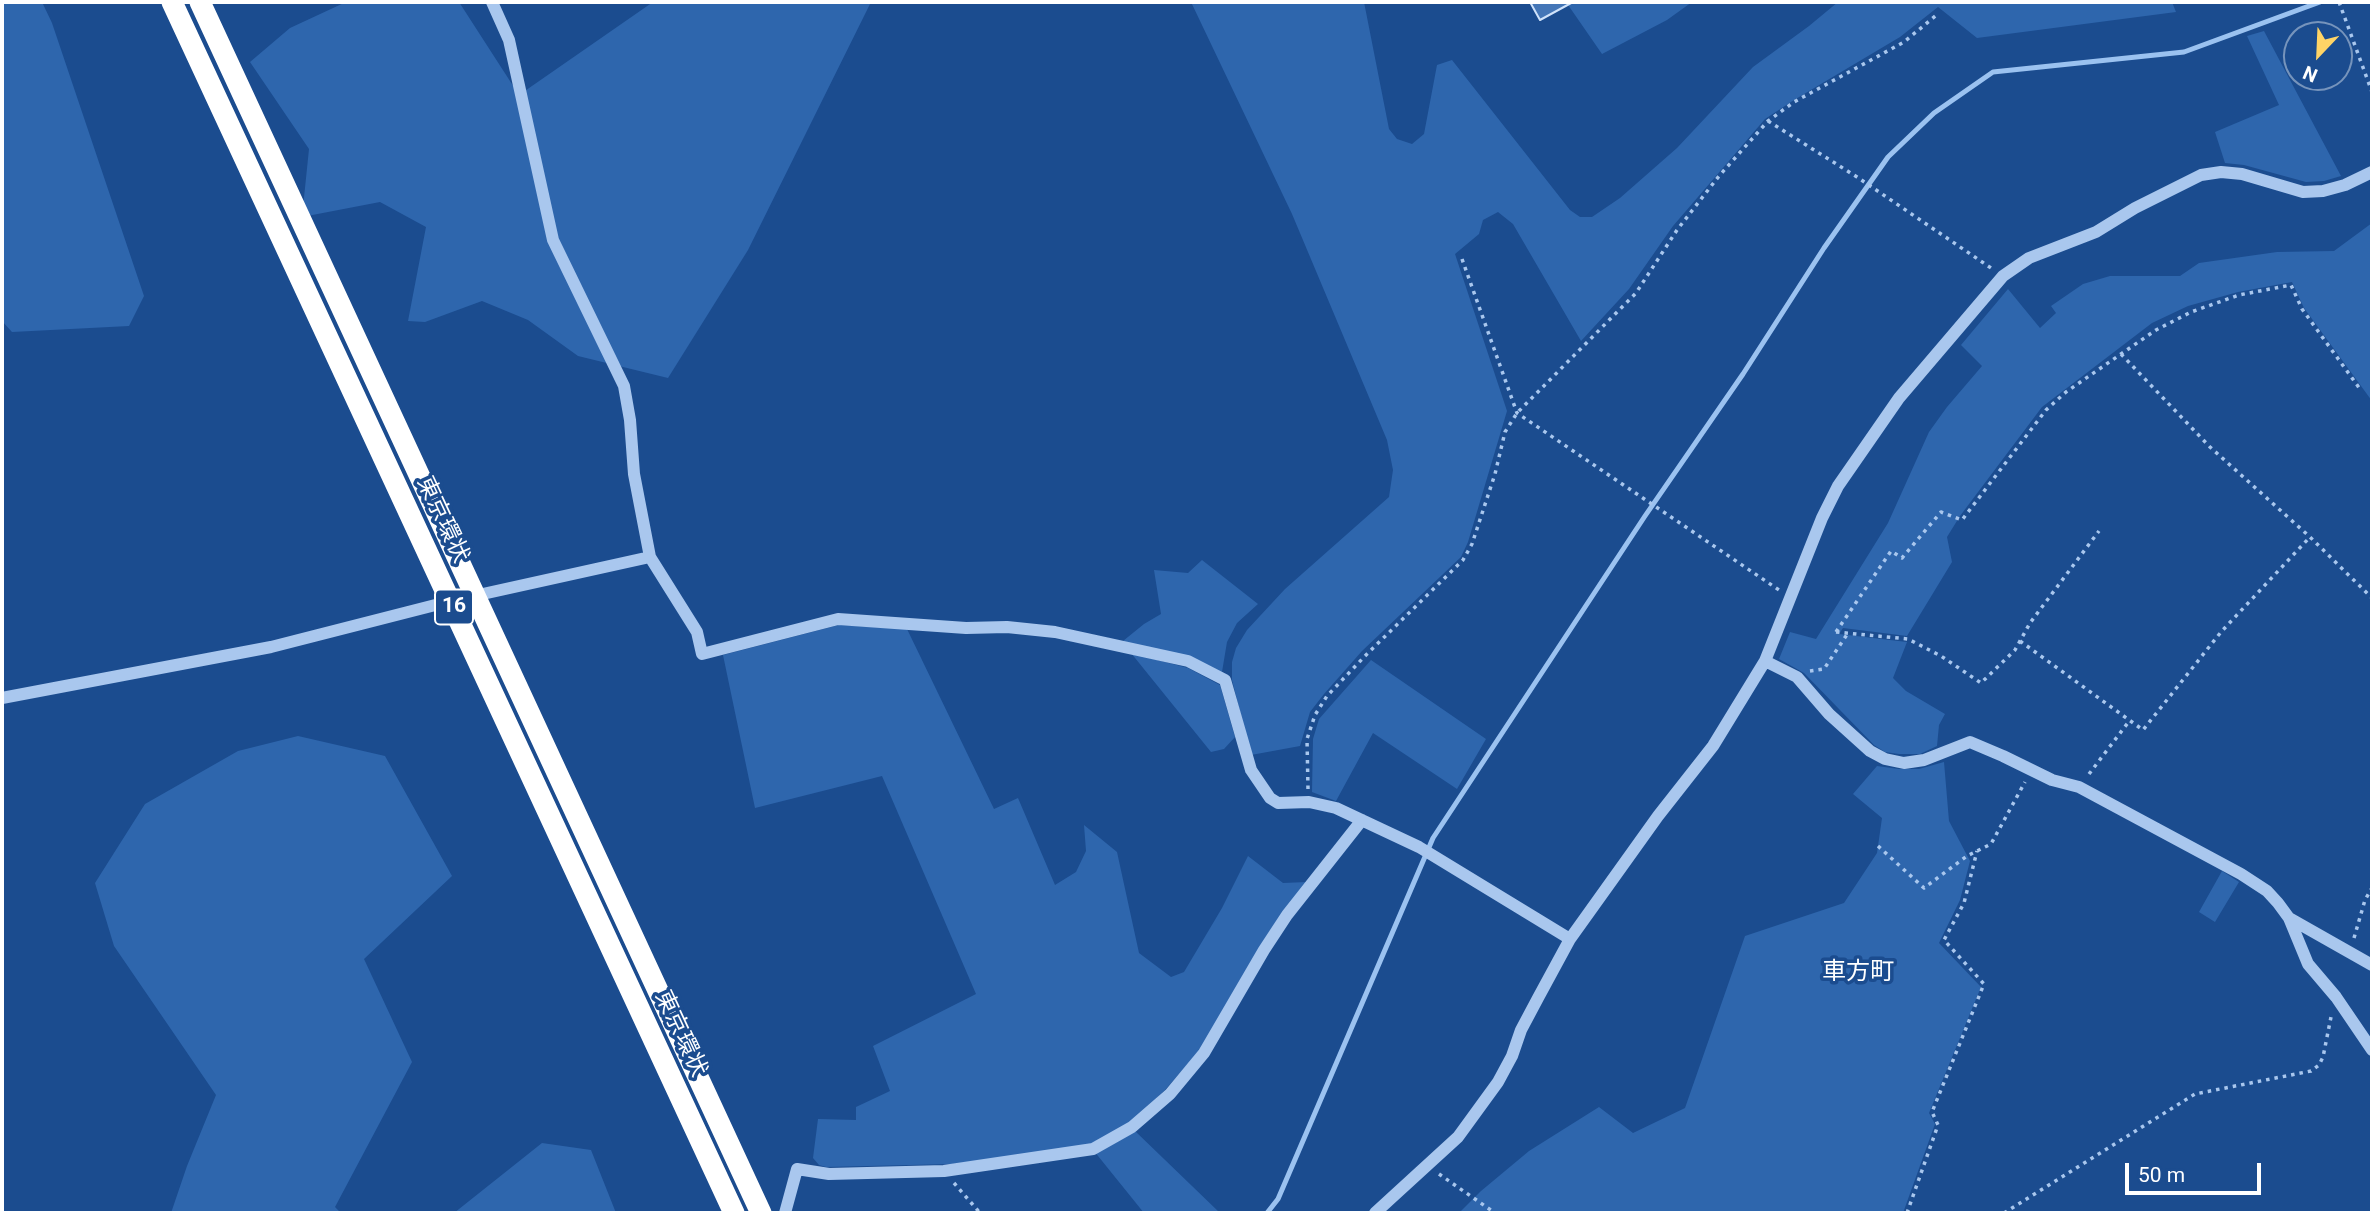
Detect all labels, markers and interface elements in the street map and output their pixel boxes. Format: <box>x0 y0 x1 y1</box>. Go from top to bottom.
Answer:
north arrow <box>2283 21 2353 91</box>
text: N <box>2300 61 2321 87</box>
street label: 東京環状 <box>410 472 474 568</box>
road number: 16 <box>435 590 473 624</box>
district label: 車方町 <box>1822 959 1894 987</box>
street label: 東京環状 <box>648 986 712 1082</box>
scale bar <box>2129 1148 2266 1192</box>
text: 50 m <box>2138 1163 2185 1187</box>

